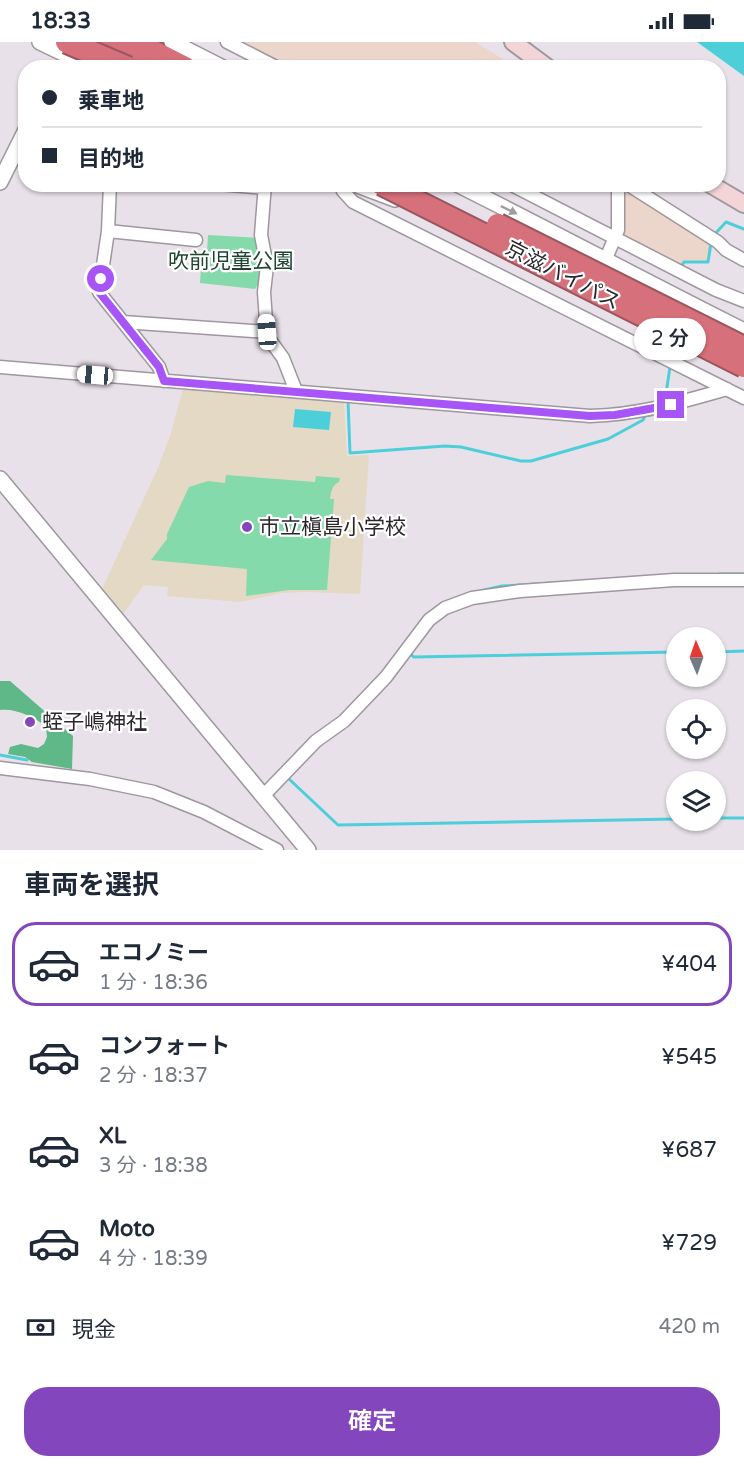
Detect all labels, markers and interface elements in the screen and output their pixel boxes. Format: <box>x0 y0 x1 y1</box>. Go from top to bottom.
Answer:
text: 18:33 <box>30 8 91 34</box>
text: 乗車地 <box>78 88 144 114</box>
text: 目的地 <box>78 146 144 172</box>
one-way arrow <box>500 205 518 215</box>
street label: 京滋バイパス <box>501 236 624 315</box>
park label: 吹前児童公園 <box>168 249 294 274</box>
route start <box>87 265 114 292</box>
car <box>257 313 277 351</box>
callout: 2 分 <box>635 318 707 360</box>
text: 2 分 <box>651 327 689 351</box>
car <box>76 364 114 386</box>
route end <box>657 391 684 418</box>
place label: 市立槇島小学校 <box>259 515 406 540</box>
marker: 市立槇島小学校 <box>240 520 254 534</box>
north arrow <box>666 627 726 687</box>
map controls <box>666 627 726 831</box>
button: locate <box>666 699 726 759</box>
place label: 蛭子嶋神社 <box>42 710 147 735</box>
marker: 蛭子嶋神社 <box>23 715 37 729</box>
button: layers <box>666 771 726 831</box>
text: 車両を選択 <box>24 869 159 902</box>
icon: car <box>27 937 81 991</box>
text: エコノミー <box>99 940 209 966</box>
text: ¥404 <box>661 951 717 977</box>
text: 1 分 · 18:36 <box>99 971 208 995</box>
icon: car <box>27 1030 81 1084</box>
text: コンフォート <box>99 1033 230 1059</box>
text: ¥545 <box>661 1044 717 1070</box>
text: 2 分 · 18:37 <box>99 1064 208 1088</box>
icon: car <box>27 1123 81 1177</box>
text: XL <box>99 1123 126 1149</box>
text: ¥687 <box>661 1137 717 1163</box>
text: 3 分 · 18:38 <box>99 1154 208 1178</box>
icon: car <box>27 1216 81 1270</box>
text: Moto <box>99 1216 155 1242</box>
text: ¥729 <box>661 1230 717 1256</box>
text: 4 分 · 18:39 <box>99 1247 208 1271</box>
icon: cash <box>24 1311 57 1344</box>
text: 420 m <box>659 1315 720 1339</box>
text: 現金 <box>72 1317 116 1343</box>
button: 確定 <box>24 1387 720 1456</box>

